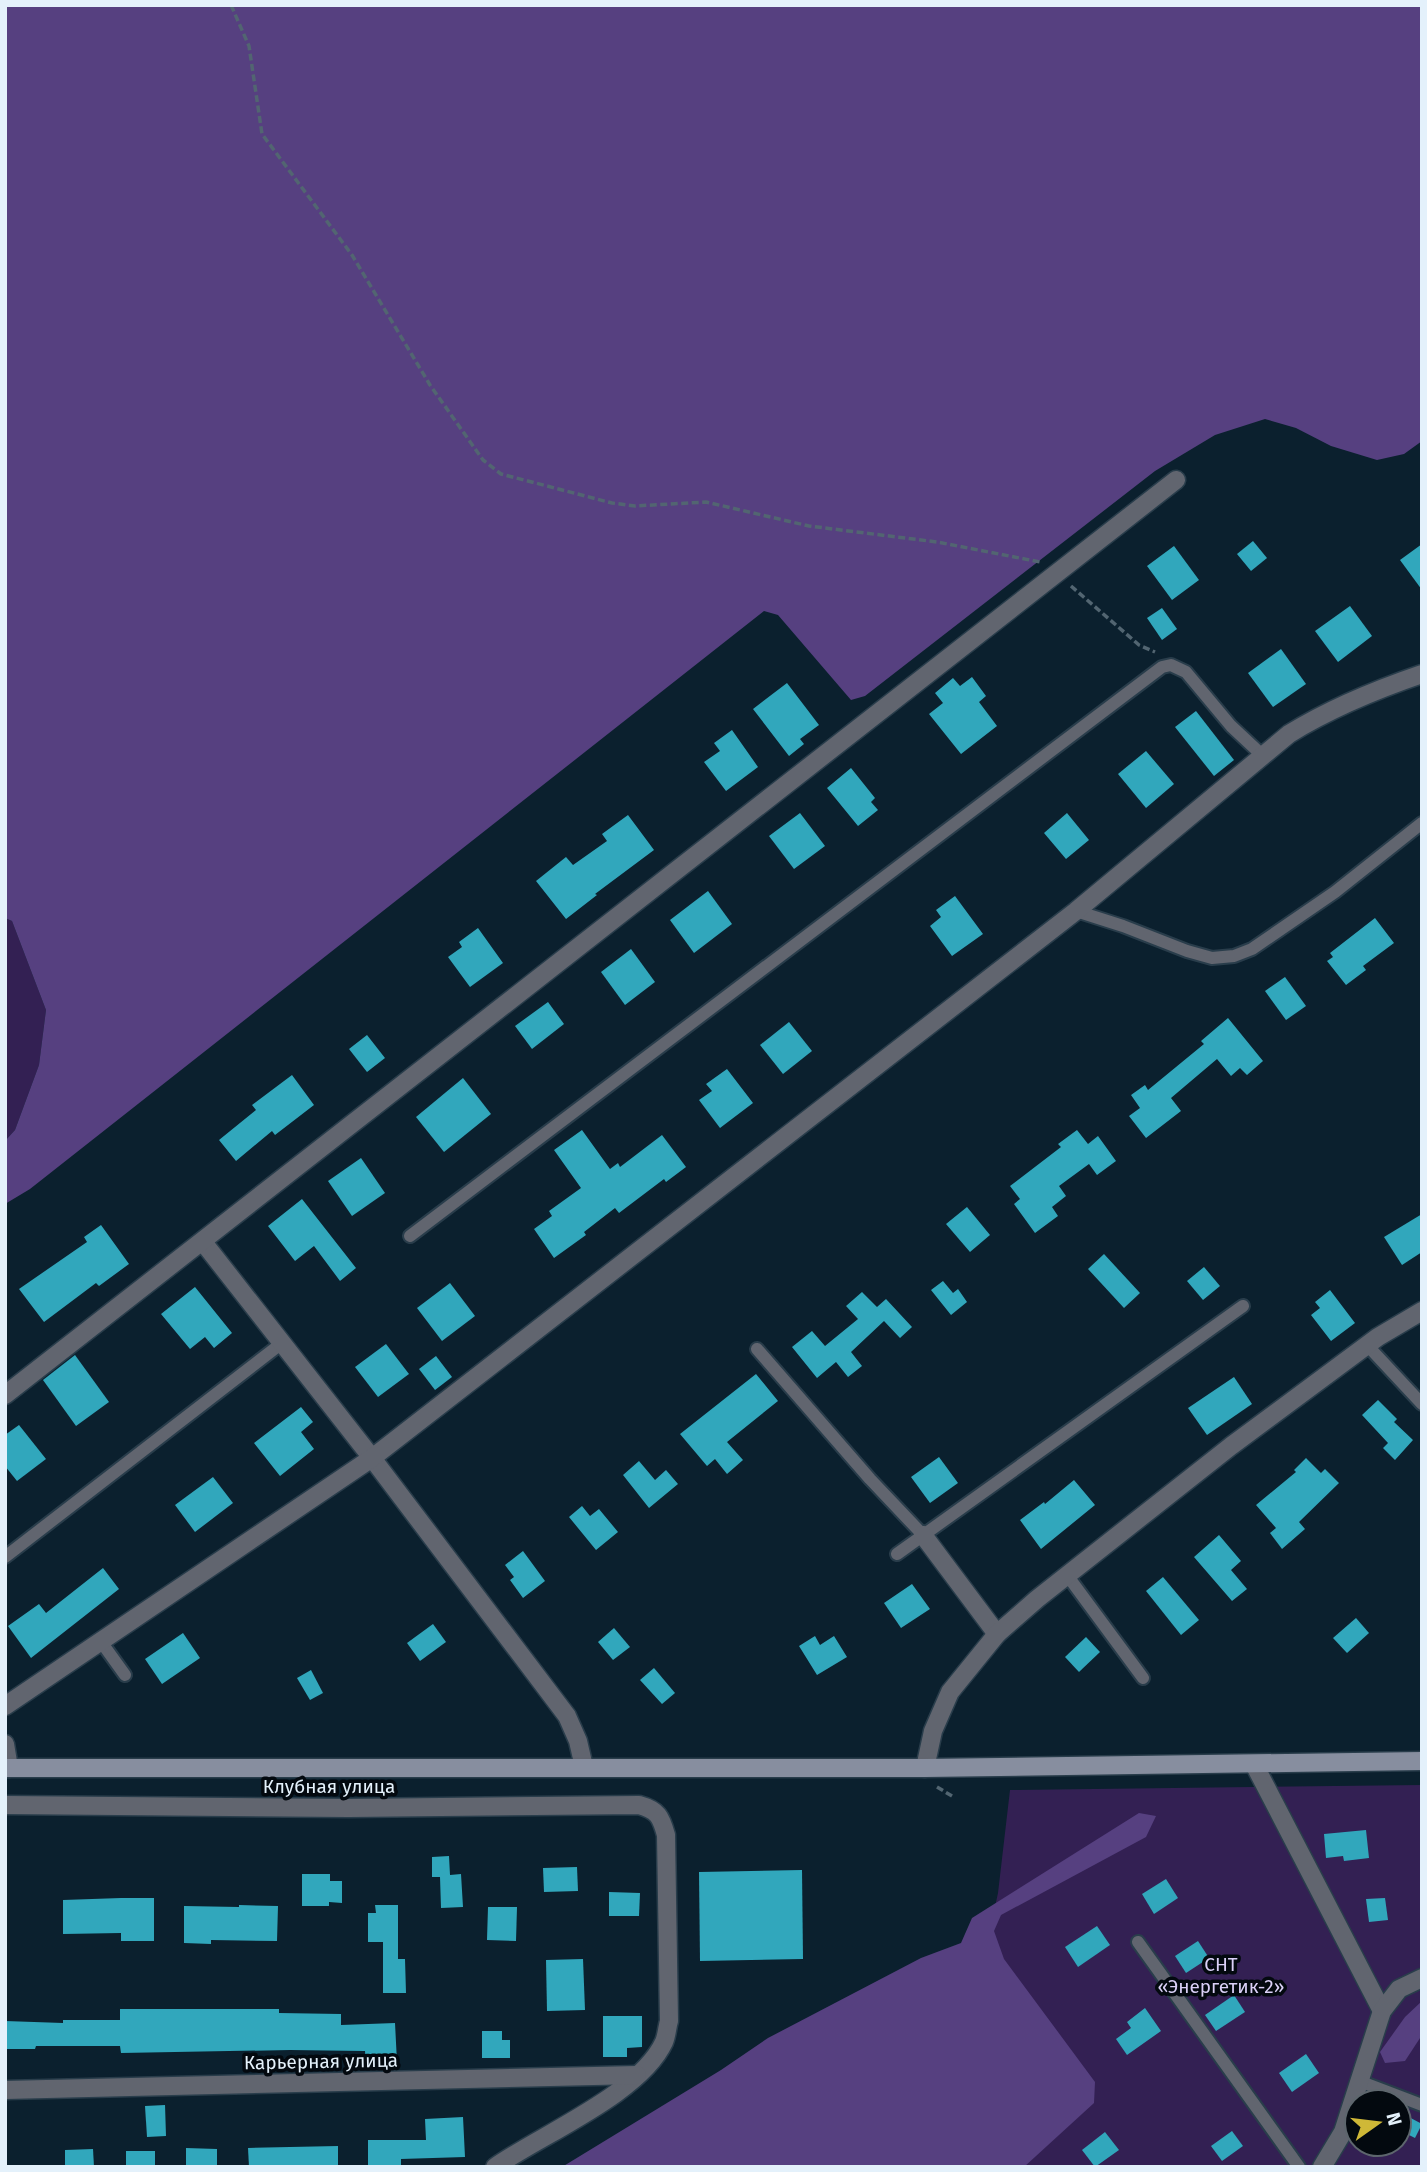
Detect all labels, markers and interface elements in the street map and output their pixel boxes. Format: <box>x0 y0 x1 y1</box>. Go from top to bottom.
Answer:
street label: Клубная улица <box>263 1775 395 1798</box>
park label: СНТ «Энергетик-2» <box>1157 1953 1285 1998</box>
street label: Карьерная улица <box>244 2049 398 2074</box>
north arrow <box>1343 2088 1413 2158</box>
text: N <box>1381 2110 1407 2128</box>

